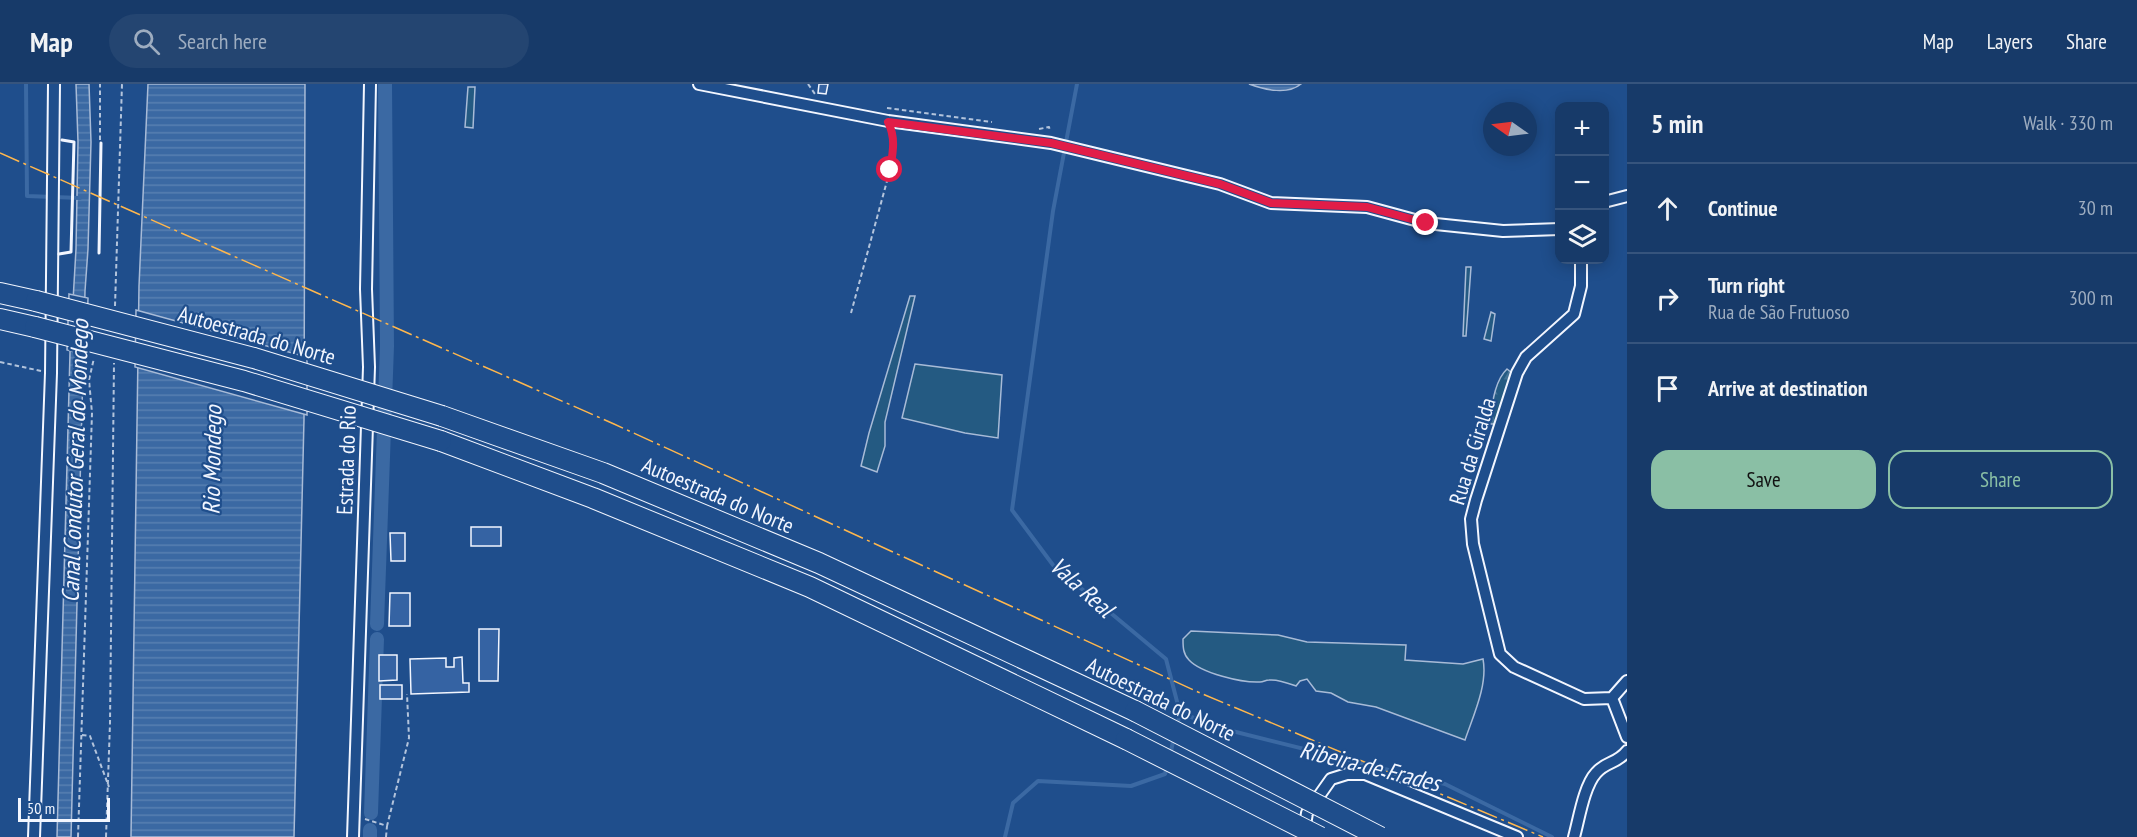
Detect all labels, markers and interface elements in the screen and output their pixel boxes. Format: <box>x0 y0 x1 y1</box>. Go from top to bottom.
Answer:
search box <box>109 14 529 68</box>
text: Map <box>30 23 73 60</box>
icon: search <box>130 25 163 58</box>
text: Search here <box>178 27 267 55</box>
text: Map <box>1923 28 1954 55</box>
text: Layers <box>1987 28 2033 55</box>
text: Share <box>2066 28 2107 55</box>
north arrow <box>1483 102 1537 156</box>
map controls <box>1555 102 1609 264</box>
button: + <box>1555 102 1609 156</box>
text: 5 min <box>1651 107 1704 140</box>
text: Walk · 330 m <box>2023 110 2113 136</box>
route start <box>876 156 902 182</box>
button: − <box>1555 156 1609 210</box>
icon: ahead <box>1651 192 1684 225</box>
text: Continue <box>1708 194 1778 222</box>
text: 30 m <box>2078 195 2113 221</box>
route end <box>1412 209 1438 235</box>
button: layers <box>1555 210 1609 264</box>
text: Turn right <box>1708 271 1785 299</box>
icon: right <box>1651 282 1684 315</box>
text: 300 m <box>2069 285 2113 311</box>
street label: Autoestrada do Norte <box>175 299 339 371</box>
text: Rua de São Frutuoso <box>1708 299 1850 325</box>
water label: Canal Condutor Geral do Mondego <box>55 317 95 603</box>
icon: arrive <box>1651 372 1684 405</box>
text: Arrive at destination <box>1708 374 1868 402</box>
street label: Rua da Giralda <box>1442 394 1502 508</box>
water label: Rio Mondego <box>196 403 228 515</box>
street label: Estrada do Rio <box>330 405 362 515</box>
street label: Autoestrada do Norte <box>638 450 798 540</box>
button: Save <box>1651 450 1876 509</box>
button: Share <box>1888 450 2113 509</box>
water label: Vala Real <box>1043 550 1122 625</box>
street label: Autoestrada do Norte <box>1082 651 1240 747</box>
water label: Ribeira de Frades <box>1297 734 1446 799</box>
scale bar <box>18 795 110 822</box>
text: 50 m <box>27 798 55 818</box>

